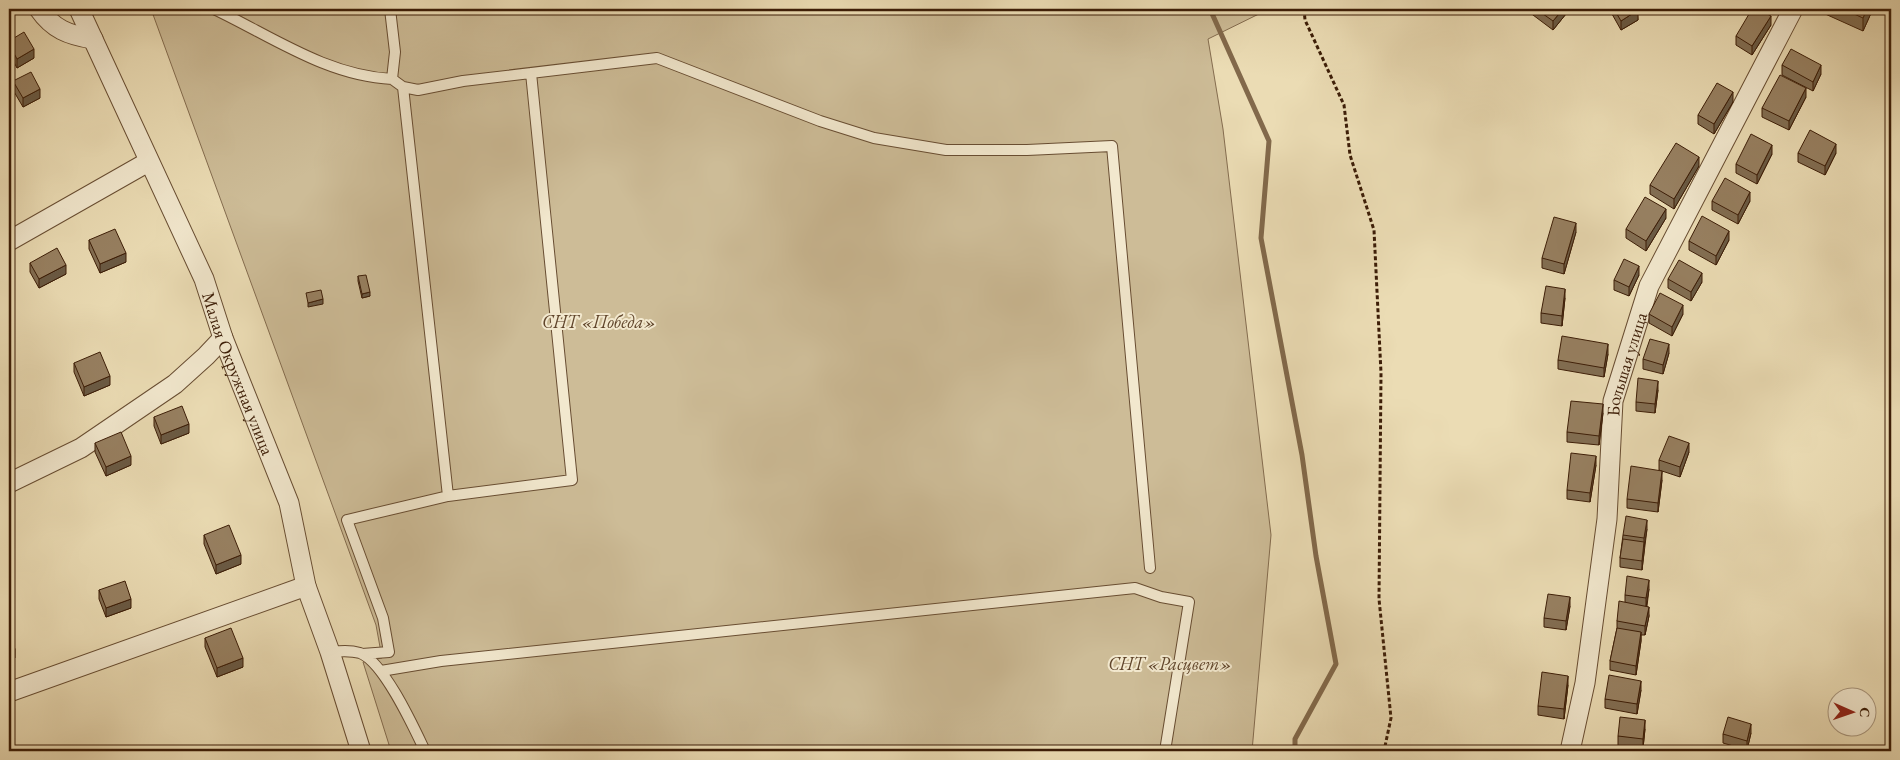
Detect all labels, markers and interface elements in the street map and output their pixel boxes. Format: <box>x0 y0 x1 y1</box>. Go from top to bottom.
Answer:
street label: Малая Окружная улица <box>197 289 280 459</box>
street label: Большая улица <box>1601 308 1652 417</box>
park label: СНТ «Победа» <box>542 310 656 333</box>
park label: СНТ «Расцвет» <box>1108 652 1232 675</box>
north arrow <box>1828 688 1878 738</box>
text: С <box>1856 707 1874 718</box>

